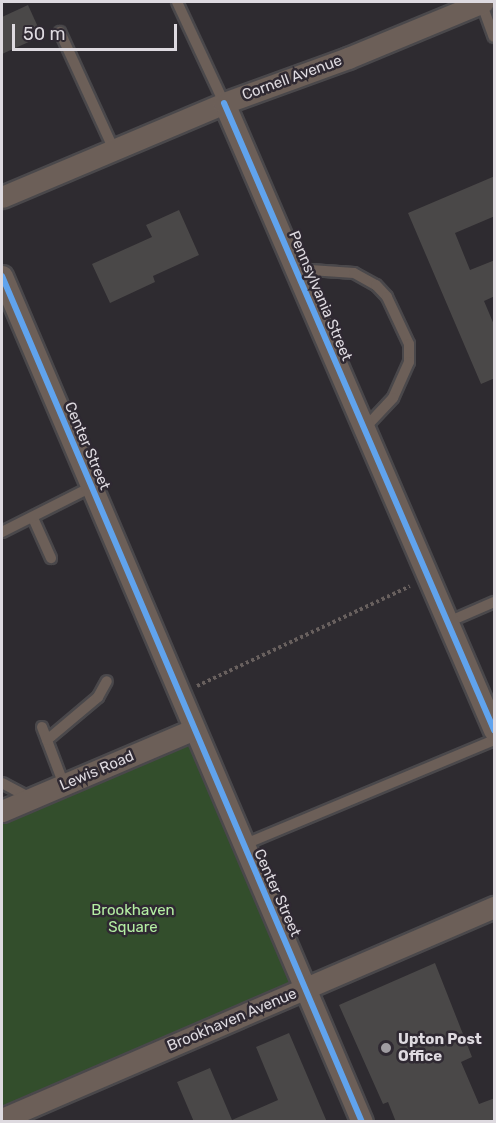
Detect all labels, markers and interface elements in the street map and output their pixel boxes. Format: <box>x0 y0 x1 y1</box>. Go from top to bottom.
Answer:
scale bar <box>15 12 180 50</box>
text: 50 m <box>23 23 66 45</box>
street label: Cornell Avenue <box>239 52 345 104</box>
street label: Pennsylvania Street <box>284 228 356 364</box>
street label: Center Street <box>60 399 114 493</box>
street label: Lewis Road <box>57 747 137 795</box>
street label: Center Street <box>250 846 304 940</box>
park label: Brookhaven Square <box>91 901 175 936</box>
street label: Brookhaven Avenue <box>164 984 300 1056</box>
place label: Upton Post Office <box>398 1030 482 1065</box>
marker: Upton Post Office <box>379 1041 393 1055</box>

